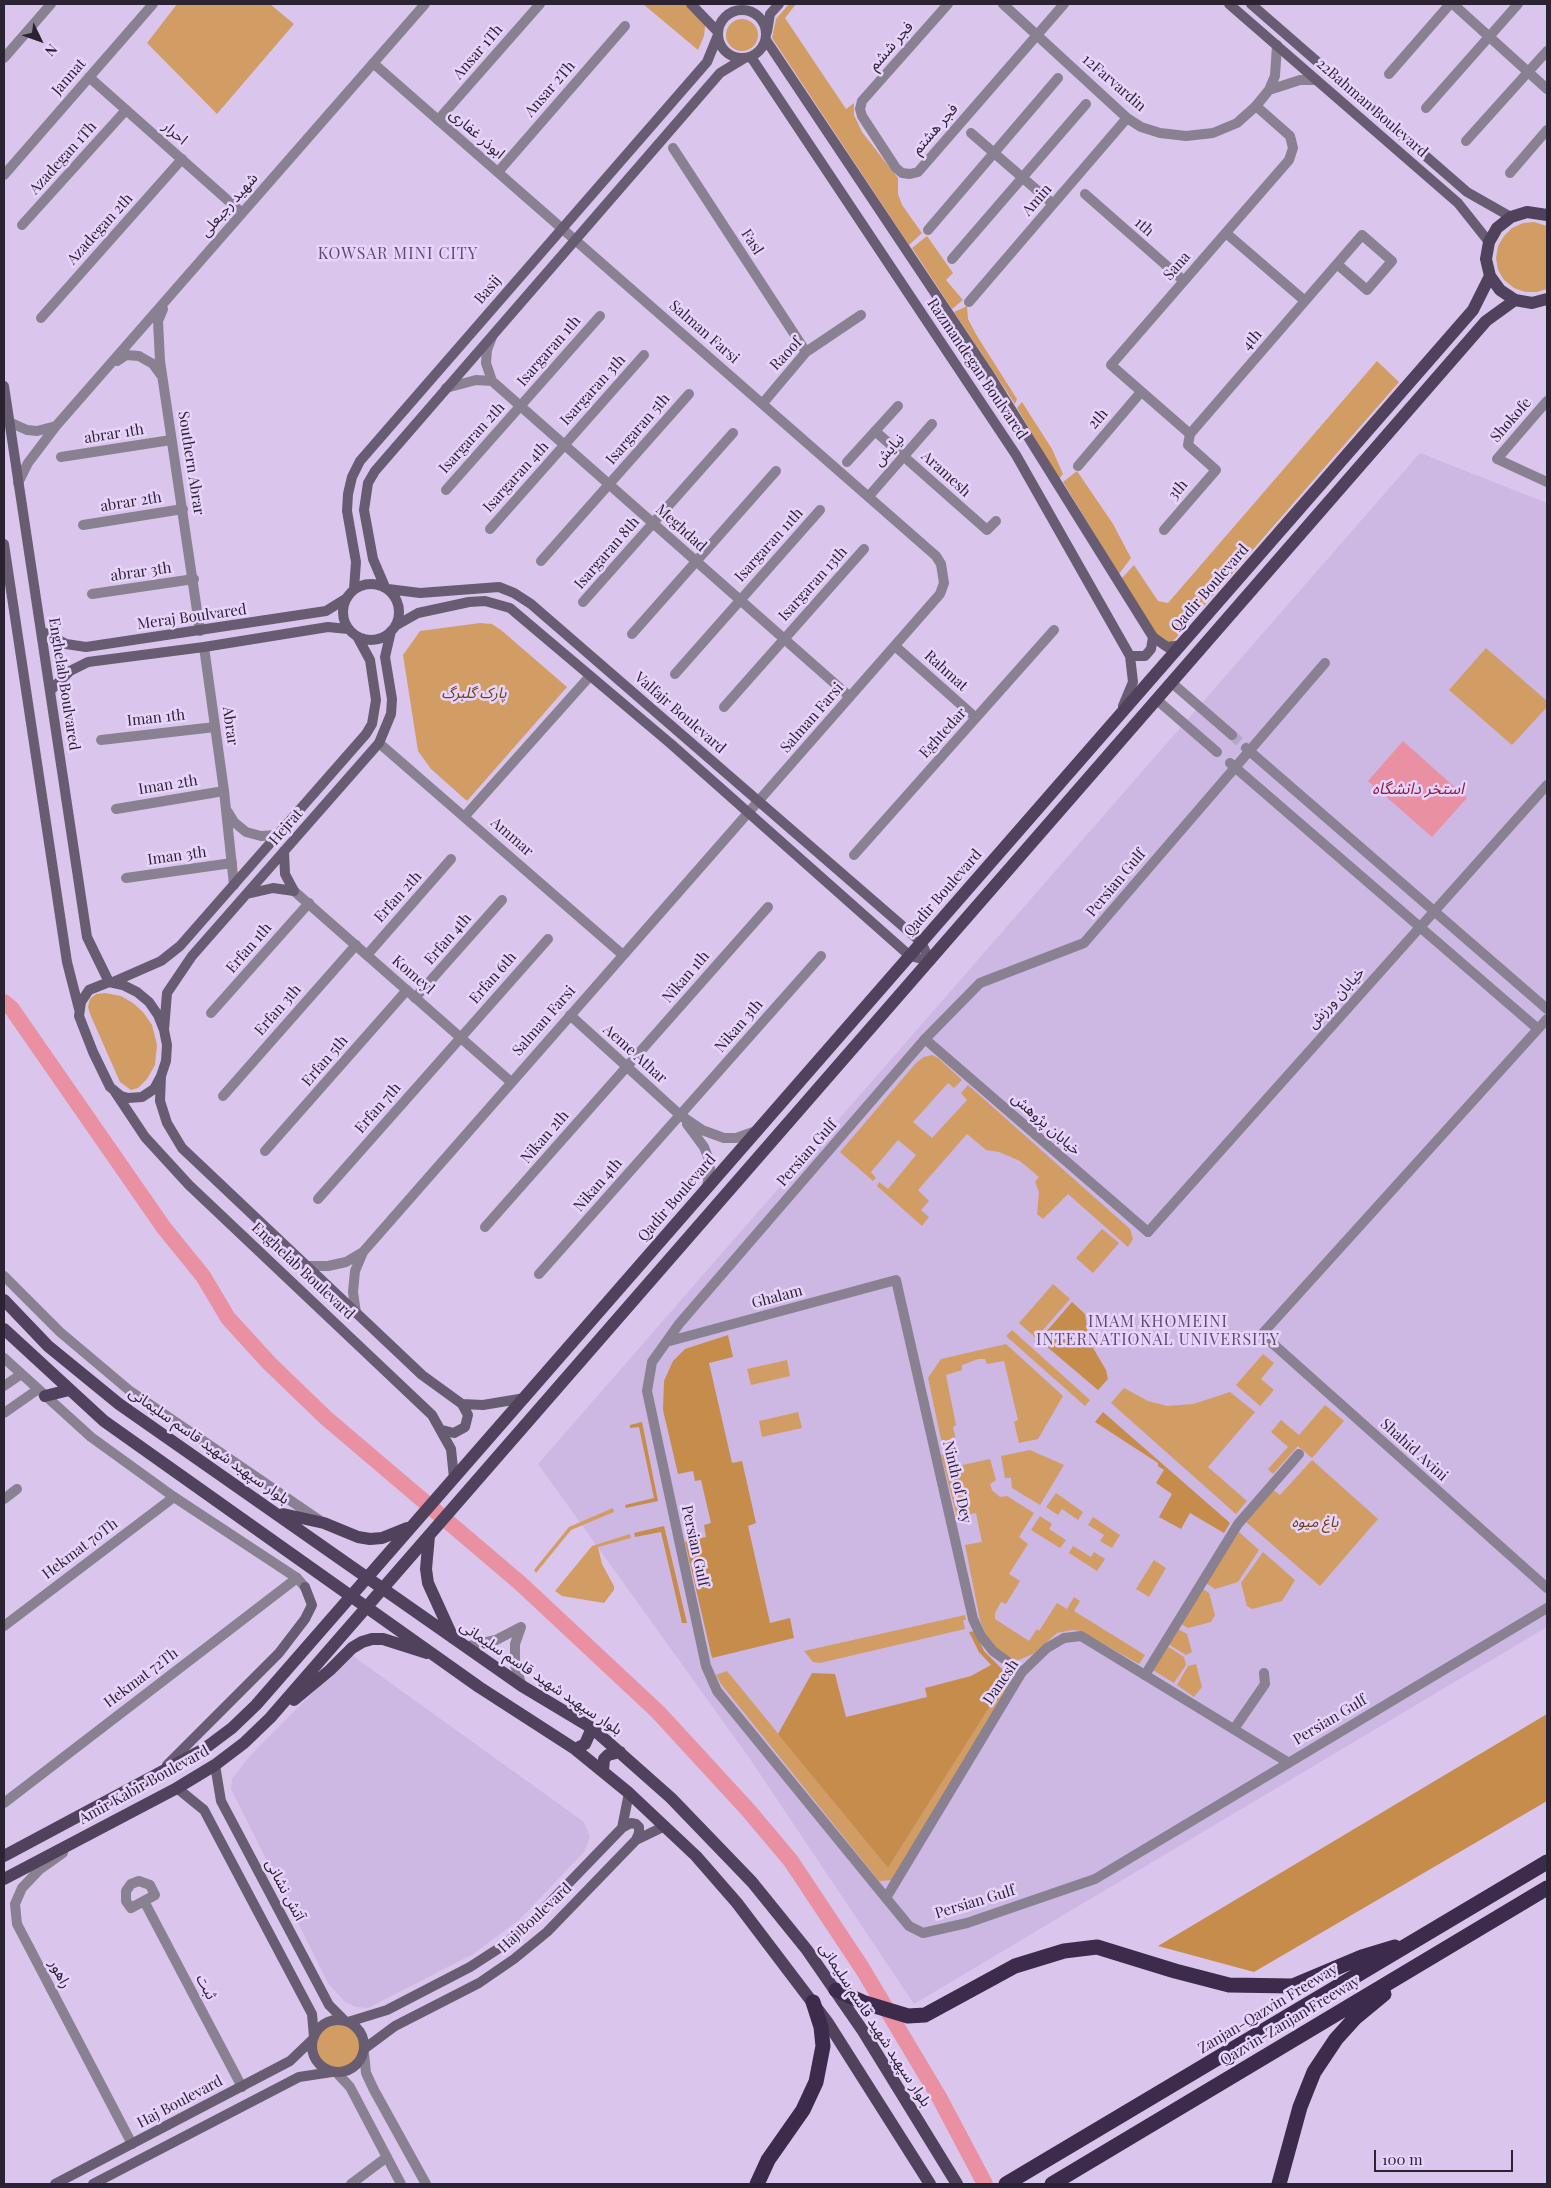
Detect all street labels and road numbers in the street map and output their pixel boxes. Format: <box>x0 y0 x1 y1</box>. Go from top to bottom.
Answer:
street label: فجر ششم <box>865 18 917 74</box>
street label: Ansar 1Th <box>449 21 507 83</box>
street label: 12Farvardin <box>1079 51 1149 115</box>
street label: Jannat <box>48 55 90 99</box>
street label: 22Bahman Boulevard <box>1313 55 1431 161</box>
street label: Ansar 2Th <box>521 57 579 121</box>
street label: فجر هشتم <box>908 100 962 158</box>
street label: ابوذر غفاری <box>446 105 508 163</box>
street label: احرار <box>159 117 191 149</box>
street label: Azadegan 1Th <box>26 118 100 198</box>
street label: شهید رجبعلی <box>196 169 262 241</box>
street label: Amin <box>1018 180 1056 220</box>
street label: Azadegan 2th <box>63 190 137 268</box>
street label: 1th <box>1131 214 1157 240</box>
street label: Fasl <box>737 226 767 258</box>
street label: Sana <box>1160 248 1194 284</box>
street label: Basij <box>471 272 505 308</box>
street label: Razmandegan Boulvared <box>923 295 1031 443</box>
street label: Salman Farsi <box>665 297 743 367</box>
street label: Isargaran 1th <box>513 312 585 390</box>
street label: 4th <box>1238 326 1266 354</box>
street label: Raoof <box>766 334 806 374</box>
street label: Isargaran 3th <box>557 351 629 429</box>
street label: Isargaran 5th <box>602 390 674 468</box>
street label: Shokofe <box>1487 394 1535 446</box>
street label: Isargaran 2th <box>435 399 509 477</box>
street label: 2th <box>1084 405 1112 433</box>
street label: Southern Abrar <box>174 410 208 516</box>
street label: abrar 1th <box>83 420 145 448</box>
street label: نیایش <box>870 430 908 470</box>
street label: Isargaran 4th <box>479 438 553 516</box>
street label: Aramesh <box>918 447 974 501</box>
street label: 3th <box>1164 476 1192 504</box>
street label: abrar 2th <box>99 488 163 516</box>
street label: Meghdad <box>652 501 710 555</box>
street label: Isargaran 11th <box>731 504 807 586</box>
street label: Isargaran 8th <box>571 513 643 593</box>
street label: Qadir Boulevard <box>1167 541 1253 635</box>
street label: Isargaran 13th <box>775 543 851 625</box>
street label: abrar 3th <box>109 559 173 585</box>
street label: Meraj Boulvared <box>136 600 248 634</box>
street label: Enghelab Boulvared <box>45 616 83 752</box>
street label: Rahmat <box>921 647 971 695</box>
street label: Valfajr Boulevard <box>631 669 729 757</box>
street label: Salman Farsi <box>777 679 847 757</box>
street label: Eghtedar <box>916 704 970 762</box>
street label: Iman 1th <box>126 706 186 730</box>
street label: Abrar <box>218 706 242 746</box>
street label: Iman 2th <box>137 771 199 799</box>
street label: Hejrat <box>265 805 307 849</box>
street label: Ammar <box>487 814 537 860</box>
street label: Iman 3th <box>146 843 208 869</box>
street label: Qadir Boulevard <box>900 846 986 940</box>
street label: Persian Gulf <box>1083 846 1149 920</box>
street label: Erfan 2th <box>371 868 425 926</box>
street label: Erfan 4th <box>421 910 475 968</box>
street label: Erfan 1th <box>222 919 276 977</box>
street label: Nikan 1th <box>659 947 713 1007</box>
street label: Erfan 6th <box>466 948 520 1008</box>
street label: Komeyl <box>388 952 438 998</box>
street label: خیابان ورزش <box>1304 964 1368 1032</box>
street label: Erfan 3th <box>251 981 305 1039</box>
street label: Salman Farsi <box>509 982 579 1060</box>
street label: Nikan 3th <box>711 996 767 1056</box>
street label: Aeme Athar <box>599 1021 671 1087</box>
street label: Erfan 5th <box>298 1032 352 1090</box>
street label: Erfan 7th <box>351 1079 405 1137</box>
street label: خیابان پژوهش <box>1008 1089 1084 1159</box>
street label: Nikan 2th <box>517 1107 573 1167</box>
street label: Persian Gulf <box>773 1116 841 1190</box>
street label: Qadir Boulevard <box>634 1151 720 1245</box>
street label: Nikan 4th <box>570 1155 626 1215</box>
street label: Enghelab Boulevard <box>248 1219 358 1323</box>
street label: Ghalam <box>750 1282 804 1312</box>
street label: بلوار سپهبد شهید قاسم سلیمانی <box>125 1384 293 1508</box>
street label: Shahid Avini <box>1377 1415 1451 1485</box>
street label: Ninth of Dey <box>939 1439 975 1525</box>
street label: Persian Gulf <box>678 1504 712 1588</box>
street label: Hekmat 70Th <box>39 1515 121 1583</box>
street label: بلوار سپهبد شهید قاسم سلیمانی <box>456 1617 626 1739</box>
street label: Hekmat 72Th <box>100 1644 182 1712</box>
street label: Danesh <box>979 1656 1023 1708</box>
street label: Persian Gulf <box>1290 1691 1370 1749</box>
street label: Amir Kabir Boulevard <box>76 1742 212 1828</box>
street label: آتش نشانی <box>261 1856 309 1924</box>
street label: Haj Boulevard <box>494 1879 576 1957</box>
street label: Persian Gulf <box>933 1881 1017 1923</box>
street label: بلوار سپهبد شهید قاسم سلیمانی <box>815 1940 935 2110</box>
street label: راهور <box>45 1957 75 1991</box>
street label: Zanjan-Qazvin Freeway <box>1195 1960 1341 2058</box>
street label: ثبت <box>192 1971 220 2003</box>
street label: Qazvin-Zanjan Freeway <box>1217 1972 1363 2070</box>
street label: Haj Boulevard <box>134 2072 226 2132</box>

